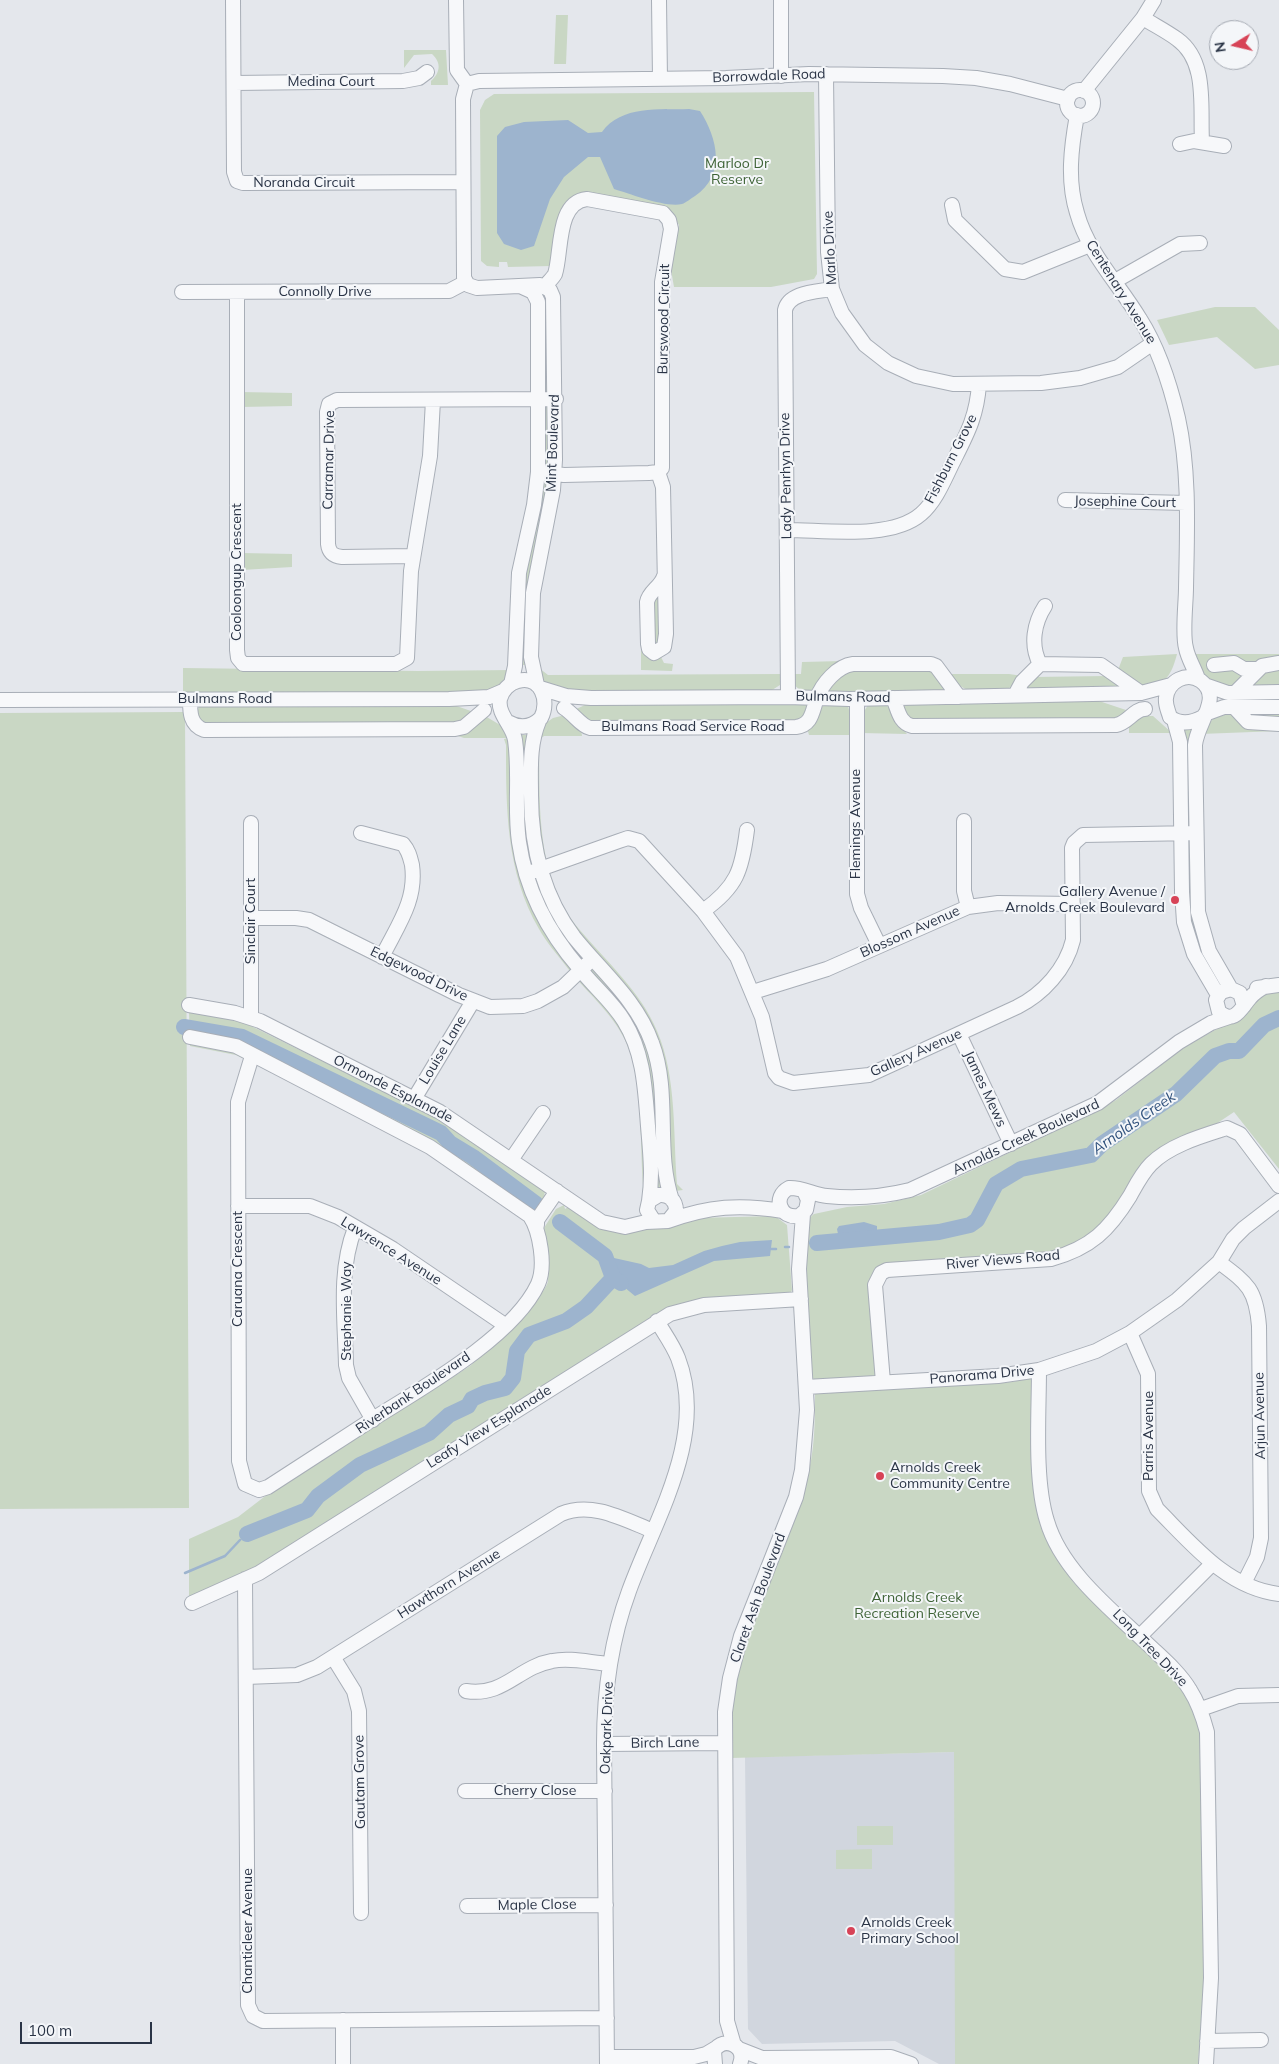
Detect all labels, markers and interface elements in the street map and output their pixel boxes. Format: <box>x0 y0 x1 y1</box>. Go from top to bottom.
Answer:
north arrow <box>1209 20 1259 70</box>
text: N <box>1210 41 1230 54</box>
street label: Borrowdale Road <box>712 66 826 86</box>
street label: Medina Court <box>287 74 375 90</box>
park label: Marloo Dr Reserve <box>705 156 769 188</box>
street label: Noranda Circuit <box>253 175 355 191</box>
street label: Marlo Drive <box>820 210 840 286</box>
street label: Centenary Avenue <box>1082 237 1160 347</box>
street label: Burswood Circuit <box>655 264 673 374</box>
street label: Connolly Drive <box>278 284 372 300</box>
street label: Mint Boulevard <box>543 394 563 492</box>
street label: Carramar Drive <box>320 410 338 510</box>
street label: Fishburn Grove <box>921 412 981 506</box>
street label: Lady Penrhyn Drive <box>776 413 796 539</box>
street label: Josephine Court <box>1074 493 1176 511</box>
street label: Cooloongup Crescent <box>229 503 245 641</box>
street label: Bulmans Road <box>795 688 891 706</box>
street label: Bulmans Road <box>178 691 272 707</box>
street label: Bulmans Road Service Road <box>601 719 785 735</box>
street label: Flemings Avenue <box>848 769 864 879</box>
street label: Sinclair Court <box>243 878 259 964</box>
place label: Gallery Avenue / Arnolds Creek Boulevard <box>1005 884 1165 916</box>
marker: Gallery Avenue / Arnolds Creek Boulevard <box>1169 894 1181 906</box>
street label: Blossom Avenue <box>858 902 962 962</box>
street label: Edgewood Drive <box>367 943 471 1005</box>
street label: Louise Lane <box>416 1013 470 1087</box>
street label: Gallery Avenue <box>868 1025 964 1081</box>
street label: James Mews <box>960 1048 1010 1130</box>
street label: Ormonde Esplanade <box>330 1052 456 1126</box>
water label: Arnolds Creek <box>1089 1088 1179 1158</box>
street label: Arnolds Creek Boulevard <box>950 1096 1102 1178</box>
street label: Caruana Crescent <box>230 1211 246 1327</box>
street label: Lawrence Avenue <box>337 1213 445 1289</box>
street label: River Views Road <box>945 1247 1061 1273</box>
street label: Stephanie Way <box>339 1261 355 1361</box>
street label: Riverbank Boulevard <box>353 1348 473 1438</box>
street label: Panorama Drive <box>929 1362 1035 1388</box>
street label: Arjun Avenue <box>1251 1372 1269 1460</box>
street label: Leafy View Esplanade <box>424 1382 554 1472</box>
street label: Parris Avenue <box>1141 1391 1157 1481</box>
place label: Arnolds Creek Community Centre <box>890 1460 1010 1492</box>
marker: Arnolds Creek Community Centre <box>874 1470 886 1482</box>
street label: Claret Ash Boulevard <box>727 1531 789 1665</box>
street label: Hawthorn Avenue <box>394 1546 504 1622</box>
park label: Arnolds Creek Recreation Reserve <box>854 1590 980 1622</box>
street label: Long Tree Drive <box>1109 1606 1191 1690</box>
street label: Oakpark Drive <box>597 1681 617 1775</box>
street label: Birch Lane <box>631 1734 699 1752</box>
street label: Gautam Grove <box>351 1735 369 1829</box>
street label: Cherry Close <box>494 1783 576 1799</box>
street label: Chanticleer Avenue <box>240 1868 256 1994</box>
street label: Maple Close <box>497 1896 577 1914</box>
place label: Arnolds Creek Primary School <box>861 1915 959 1948</box>
marker: Arnolds Creek Primary School <box>845 1925 857 1937</box>
scale bar <box>22 2012 155 2044</box>
text: 100 m <box>28 2021 72 2040</box>

